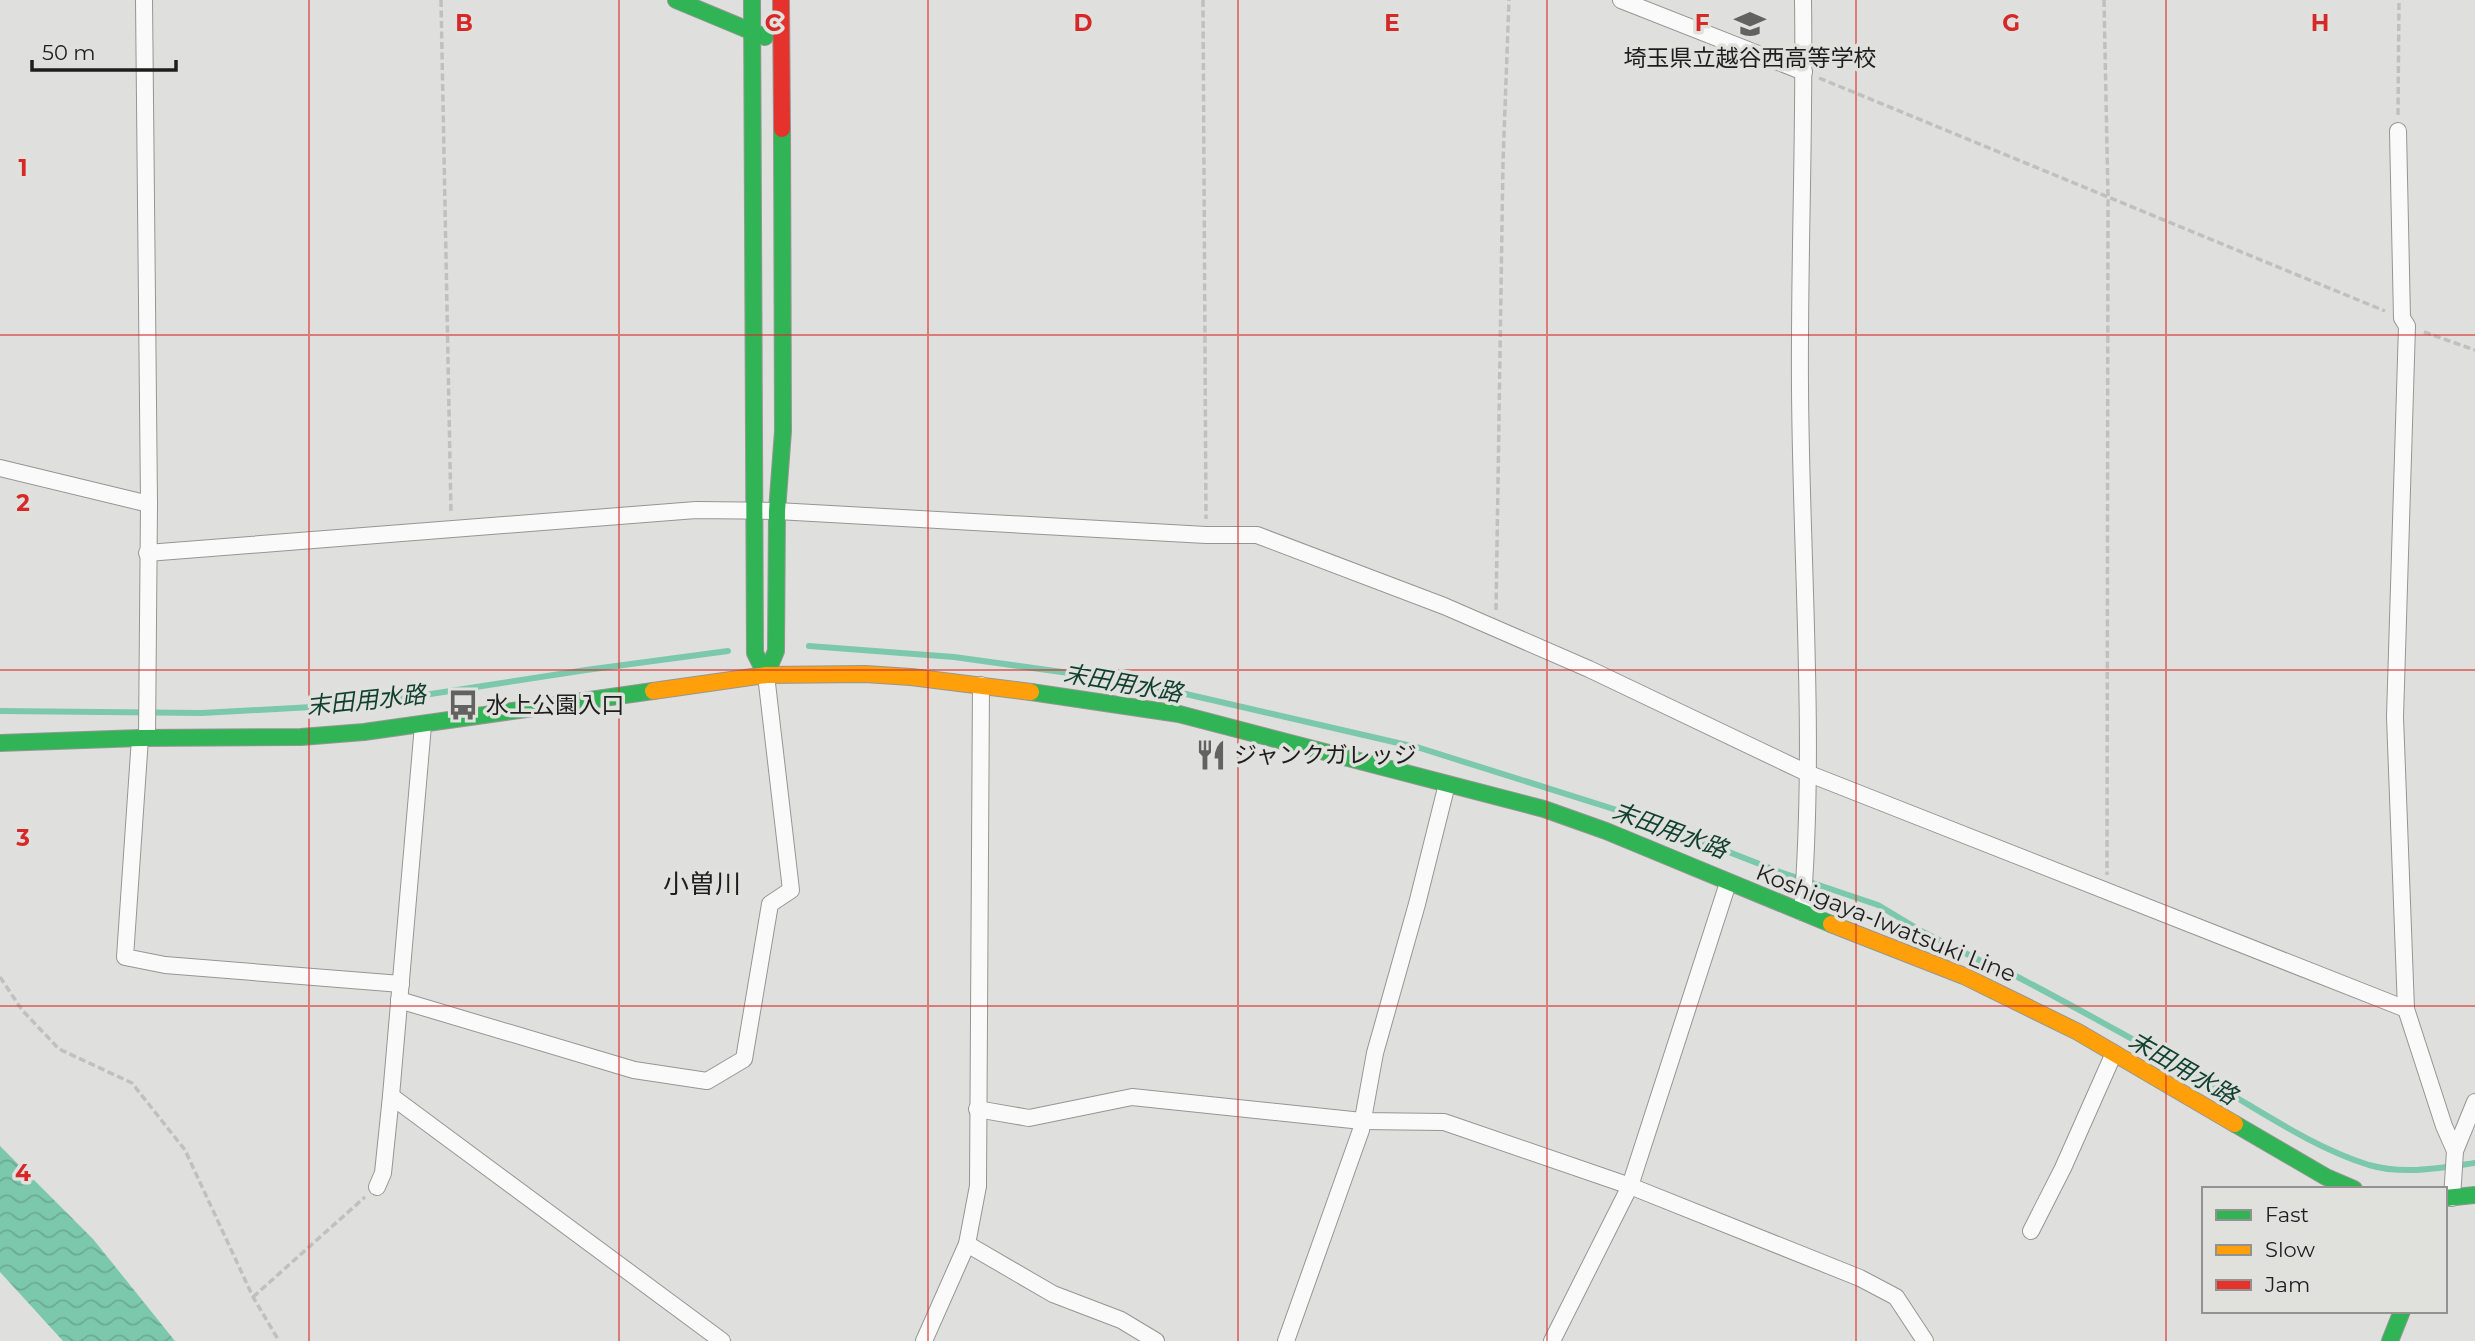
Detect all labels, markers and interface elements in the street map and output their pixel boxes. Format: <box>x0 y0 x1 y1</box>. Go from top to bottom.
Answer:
school or university icon: 埼玉県立越谷西高等学校 <box>1733 7 1767 41</box>
text: B <box>455 9 473 37</box>
text: C <box>765 9 782 37</box>
text: D <box>1074 9 1093 37</box>
text: E <box>1384 9 1400 37</box>
text: F <box>1695 9 1710 37</box>
text: G <box>2002 9 2020 37</box>
text: H <box>2311 9 2329 37</box>
scale bar <box>32 28 175 72</box>
text: 50 m <box>42 40 96 65</box>
place label: 埼玉県立越谷西高等学校 <box>1624 44 1877 72</box>
text: 1 <box>18 154 28 182</box>
text: 2 <box>16 489 30 517</box>
water label: 末田用水路 <box>1061 658 1187 708</box>
water label: 末田用水路 <box>305 679 429 721</box>
bus stop icon: 水上公園入口 <box>446 688 480 722</box>
place label: 水上公園入口 <box>486 691 624 719</box>
restaurant icon: ジャンクガレッジ <box>1194 738 1228 772</box>
place label: ジャンクガレッジ <box>1234 741 1417 769</box>
water label: 末田用水路 <box>1609 796 1733 865</box>
text: 3 <box>15 824 30 852</box>
street label: Koshigaya-Iwatsuki Line <box>1752 858 2020 988</box>
district label: 小曽川 <box>663 868 741 900</box>
water label: 末田用水路 <box>2124 1025 2244 1112</box>
text: 4 <box>15 1159 31 1187</box>
legend <box>2202 1187 2447 1313</box>
text: Fast <box>2265 1202 2309 1227</box>
text: Slow <box>2265 1237 2315 1262</box>
text: Jam <box>2264 1272 2310 1297</box>

